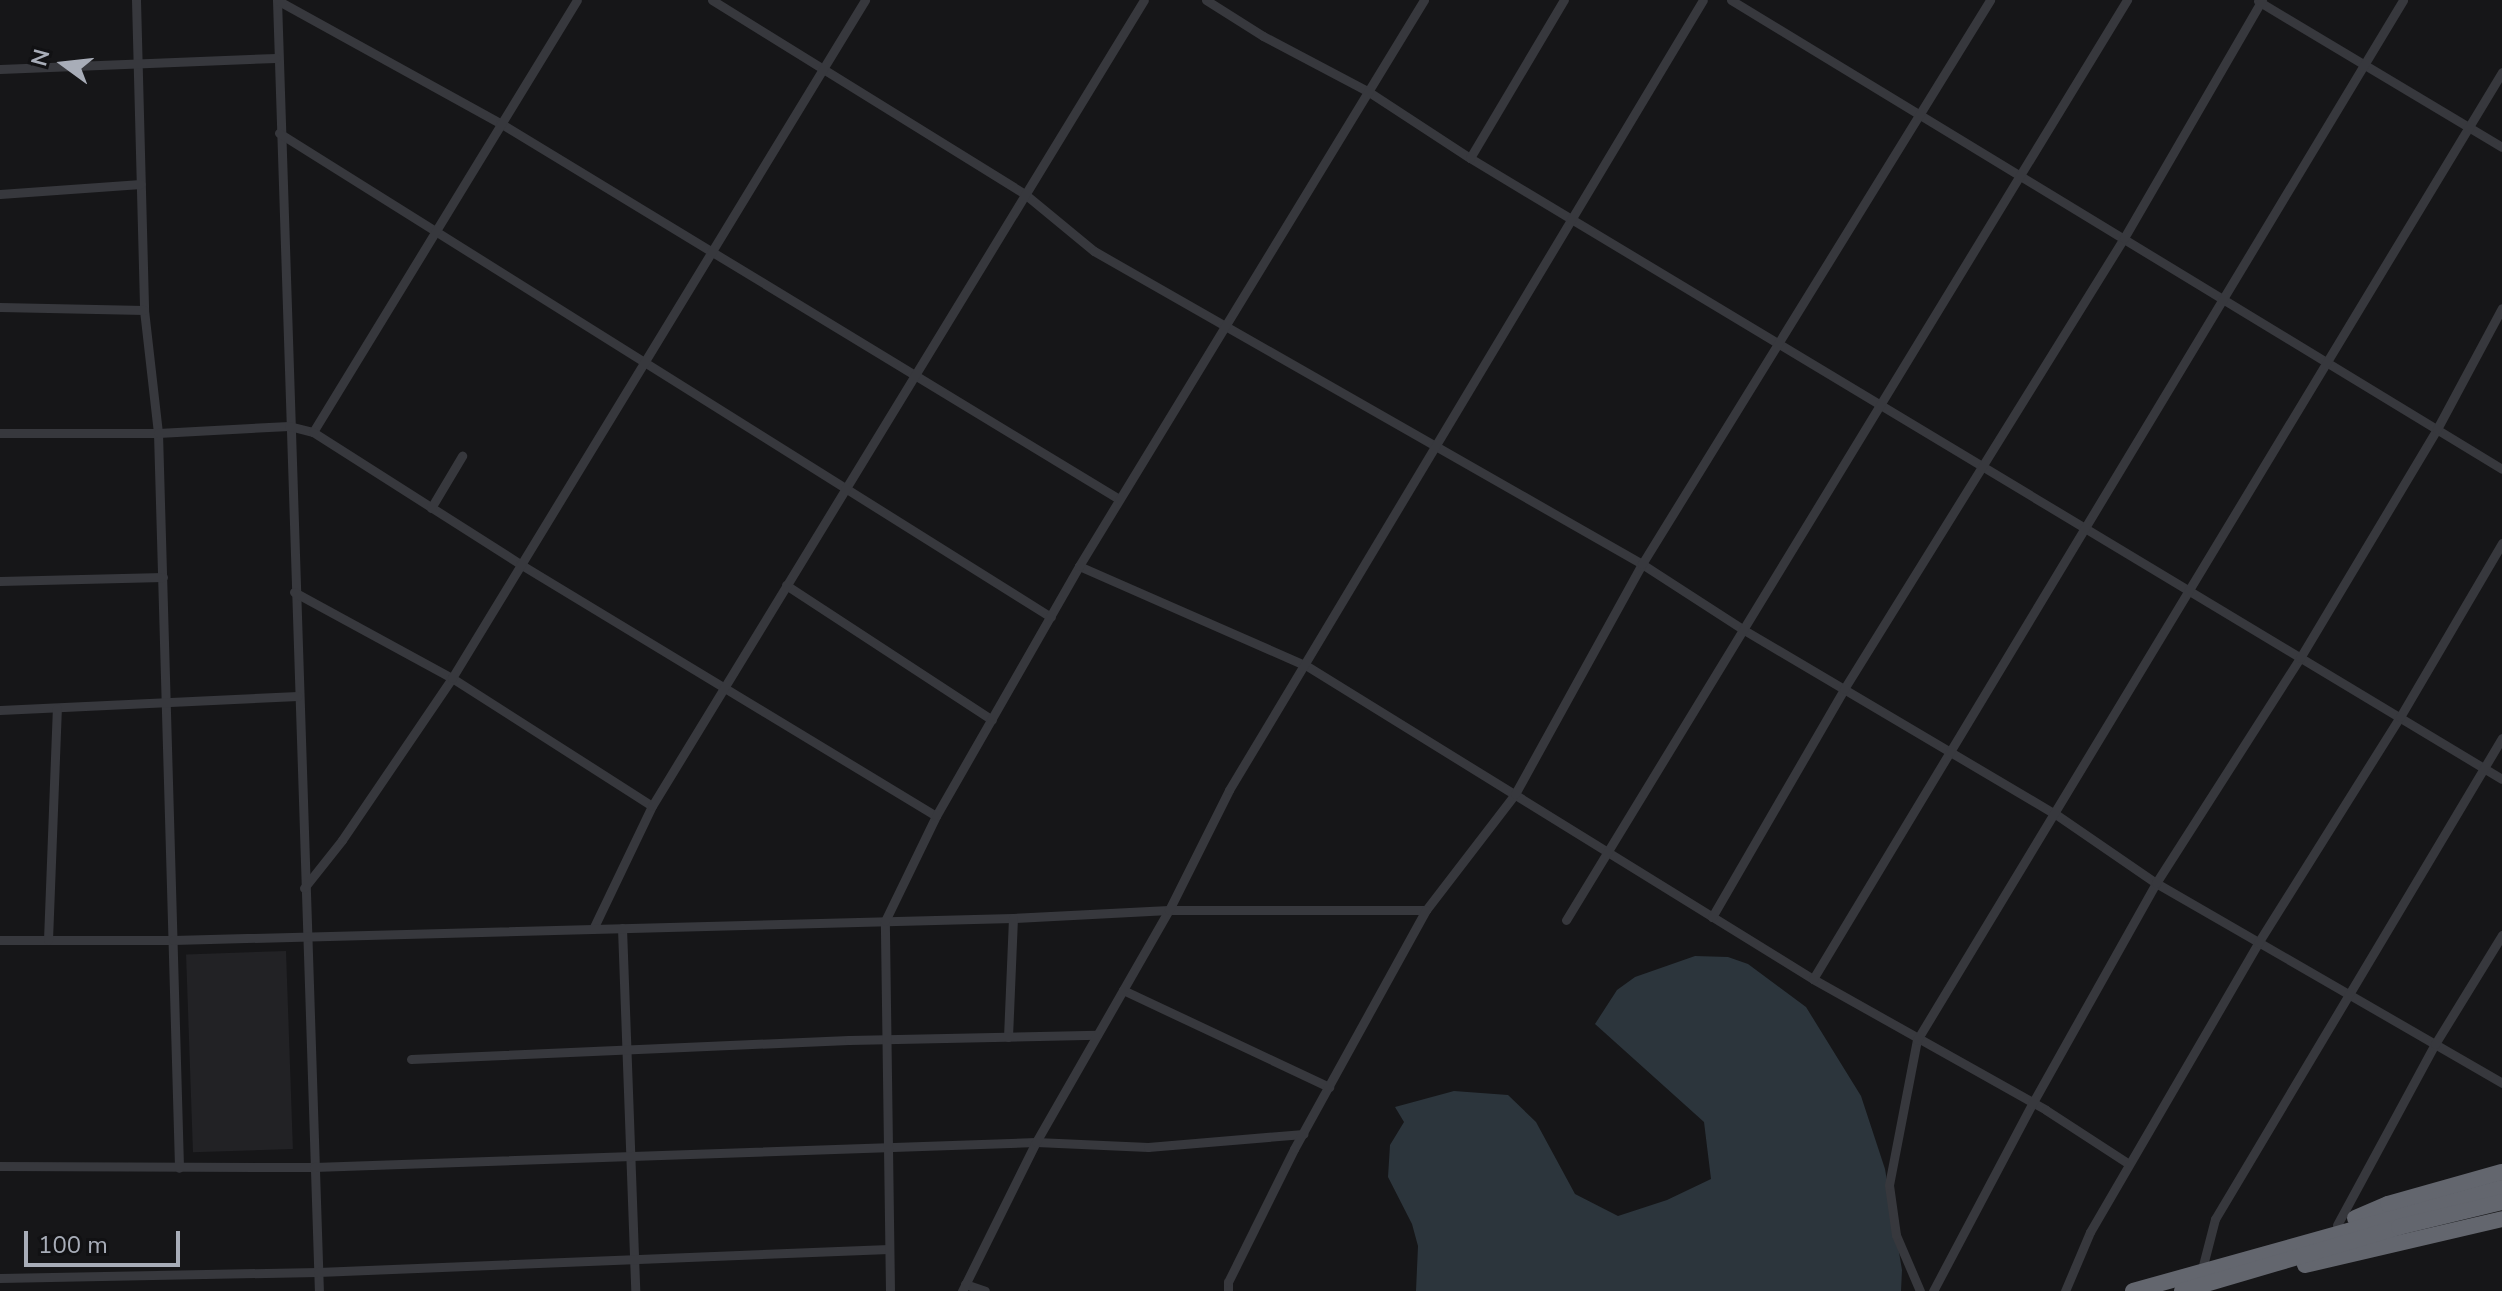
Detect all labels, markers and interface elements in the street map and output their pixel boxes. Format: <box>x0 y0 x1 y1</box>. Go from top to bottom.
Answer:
north arrow <box>24 24 104 104</box>
text: N <box>24 46 57 70</box>
scale bar <box>28 1215 184 1265</box>
text: 100 m <box>38 1229 108 1261</box>

